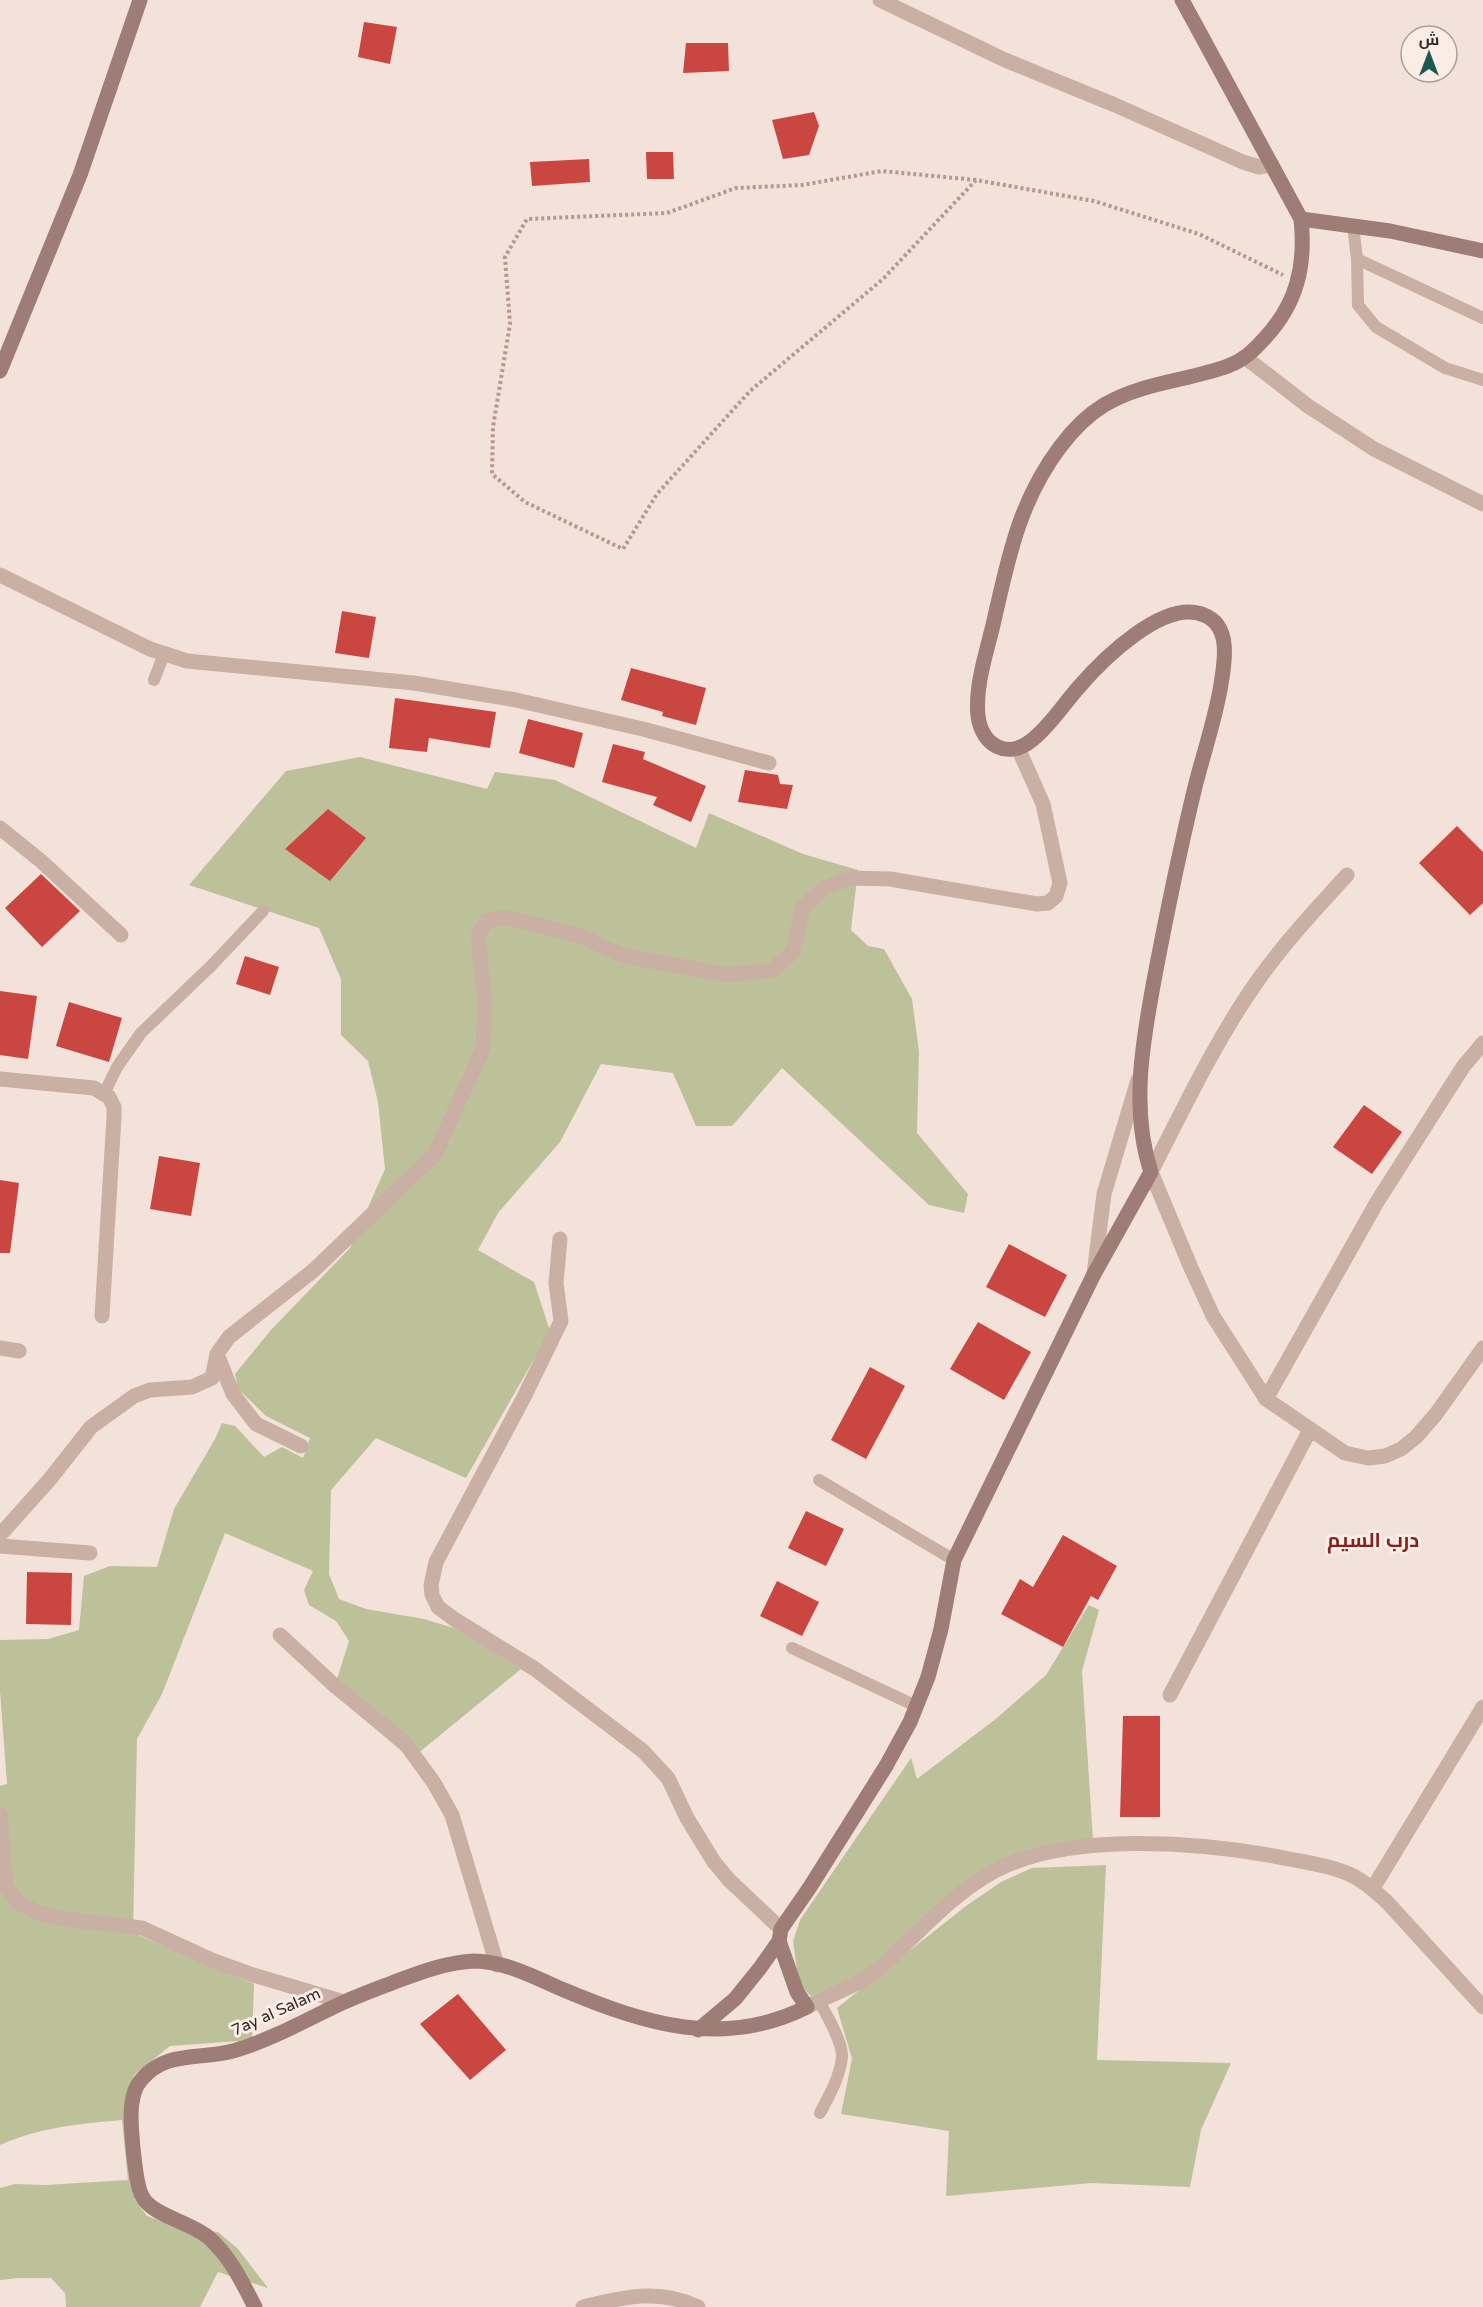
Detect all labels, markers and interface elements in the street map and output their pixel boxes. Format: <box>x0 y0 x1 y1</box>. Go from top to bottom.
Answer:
north arrow <box>1399 24 1459 84</box>
text: ش <box>1419 30 1439 50</box>
district label: درب السيم <box>1327 1529 1419 1554</box>
street label: 7ay al Salam <box>228 1983 324 2041</box>

